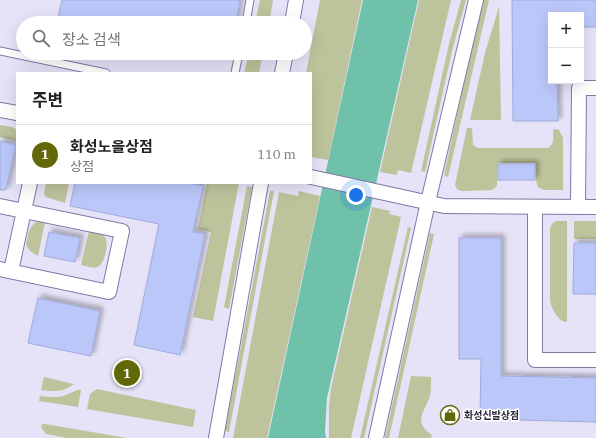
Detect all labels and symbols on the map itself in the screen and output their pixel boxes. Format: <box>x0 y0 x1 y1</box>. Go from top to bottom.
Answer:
your location <box>346 185 366 205</box>
pin: 1 <box>114 358 140 388</box>
shop icon: 화성신발상점 <box>439 404 461 426</box>
place label: 화성신발상점 <box>464 409 519 422</box>

